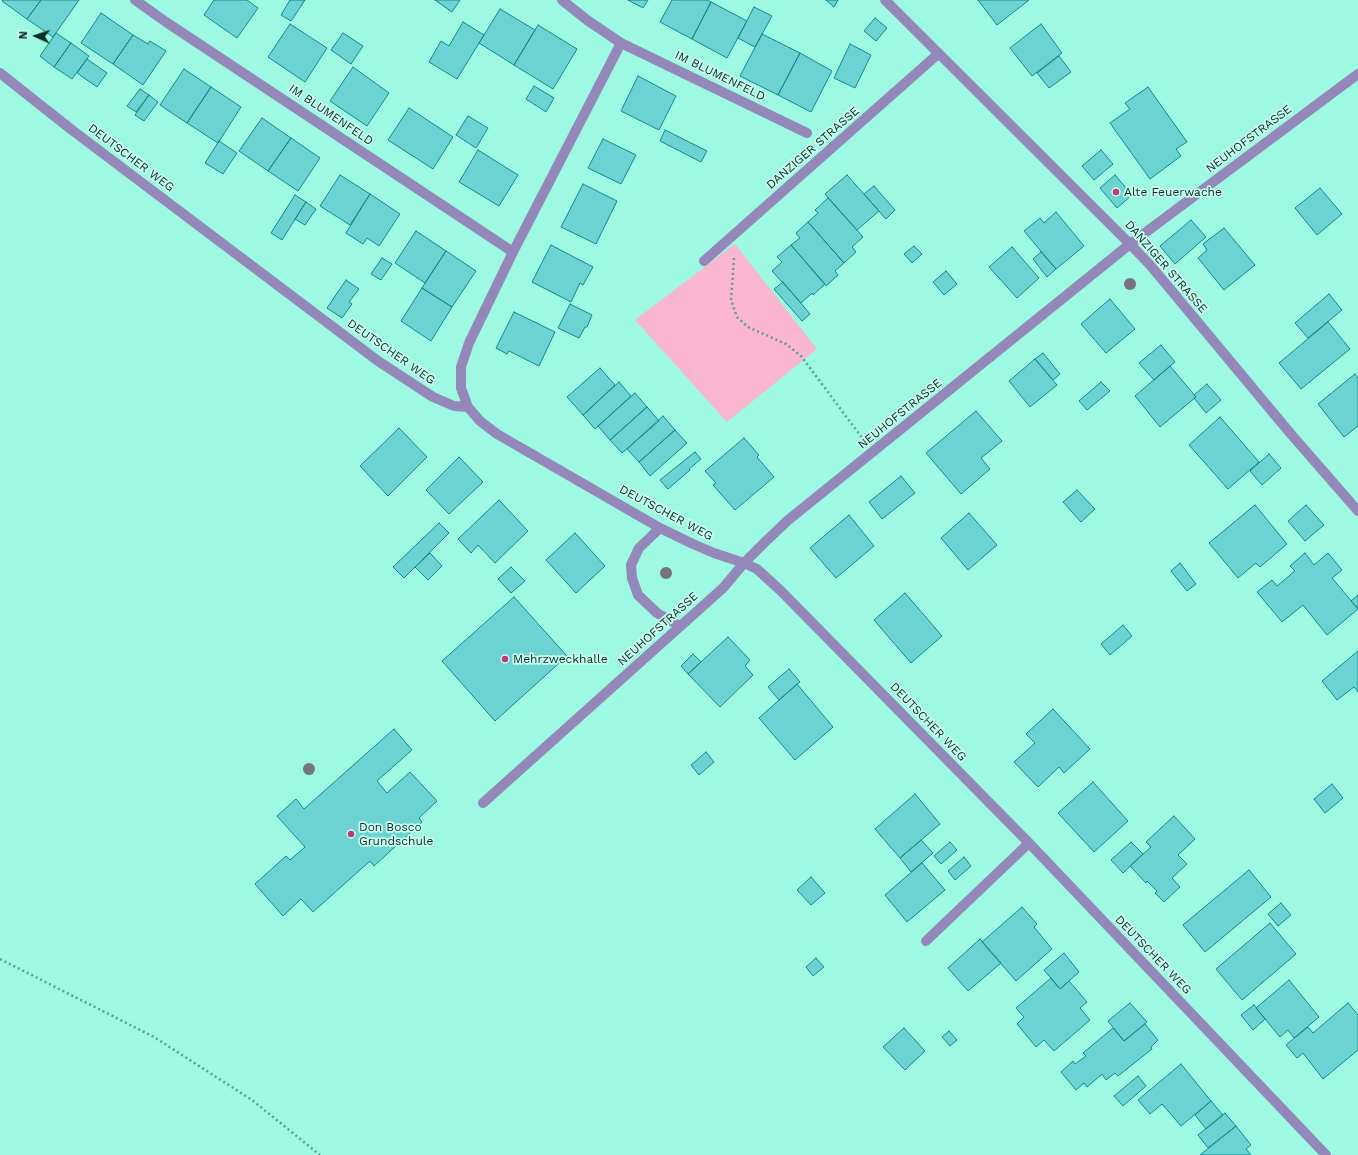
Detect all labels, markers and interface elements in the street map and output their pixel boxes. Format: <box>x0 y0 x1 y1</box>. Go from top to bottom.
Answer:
north arrow <box>16 16 56 56</box>
text: N <box>17 31 30 40</box>
street label: IM BLUMENFELD <box>672 48 768 104</box>
street label: IM BLUMENFELD <box>286 81 376 149</box>
street label: NEUHOFSTRASSE <box>1203 102 1295 176</box>
street label: DANZIGER STRASSE <box>764 104 862 192</box>
street label: DEUTSCHER WEG <box>85 121 177 195</box>
place label: Alte Feuerwache <box>1124 185 1222 199</box>
marker: Alte Feuerwache <box>1111 187 1121 197</box>
street label: DANZIGER STRASSE <box>1122 218 1210 316</box>
street label: DEUTSCHER WEG <box>344 316 438 388</box>
street label: NEUHOFSTRASSE <box>855 376 945 452</box>
street label: DEUTSCHER WEG <box>617 482 715 544</box>
street label: NEUHOFSTRASSE <box>615 589 701 669</box>
place label: Mehrzweckhalle <box>513 652 608 666</box>
marker: Mehrzweckhalle <box>500 654 510 664</box>
street label: DEUTSCHER WEG <box>887 680 969 764</box>
place label: Don Bosco Grundschule <box>359 820 433 848</box>
marker: Don Bosco Grundschule <box>346 829 356 839</box>
street label: DEUTSCHER WEG <box>1112 913 1194 997</box>

